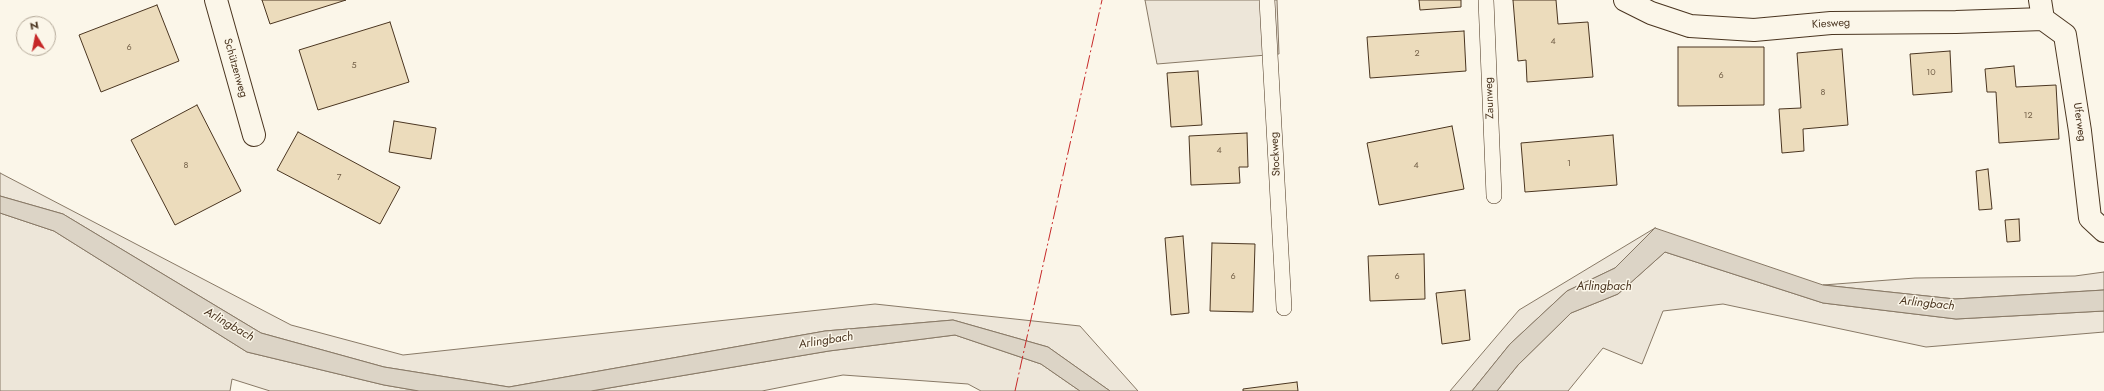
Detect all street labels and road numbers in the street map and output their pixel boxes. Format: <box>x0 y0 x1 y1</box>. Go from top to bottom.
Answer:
street label: Kiesweg <box>1811 16 1851 32</box>
street label: Schützenweg <box>220 37 250 99</box>
street label: Zaunweg <box>1483 77 1497 119</box>
street label: Uferweg <box>2070 102 2088 142</box>
street label: Stockweg <box>1268 132 1284 176</box>

